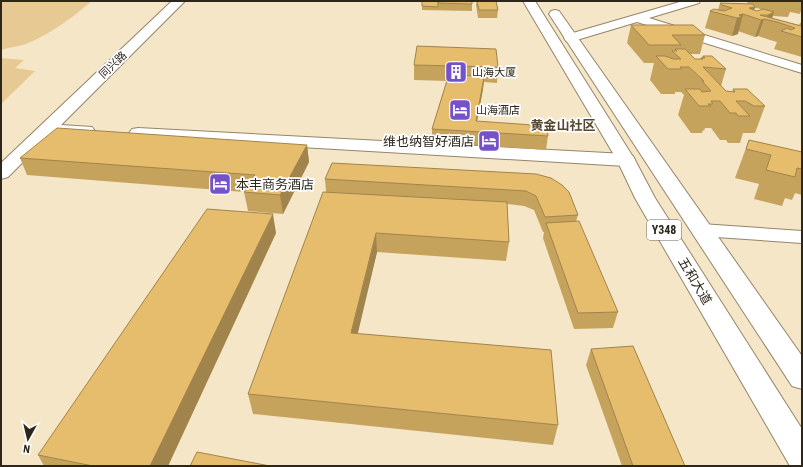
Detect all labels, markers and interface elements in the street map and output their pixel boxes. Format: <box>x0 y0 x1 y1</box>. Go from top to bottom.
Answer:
street label: 同兴路 <box>97 49 129 81</box>
building icon: 山海大厦 <box>443 59 469 85</box>
place label: 山海大厦 <box>472 66 516 79</box>
hotel icon: 山海酒店 <box>447 97 473 123</box>
place label: 山海酒店 <box>476 104 520 117</box>
district label: 黄金山社区 <box>530 118 596 133</box>
hotel icon: 维也纳智好酒店 <box>476 128 502 154</box>
place label: 维也纳智好酒店 <box>383 134 474 149</box>
hotel icon: 本丰商务酒店 <box>207 171 233 197</box>
place label: 本丰商务酒店 <box>236 177 314 192</box>
road number: Y348 <box>647 220 681 240</box>
street label: 五和大道 <box>675 255 715 307</box>
north arrow <box>8 419 48 459</box>
text: N <box>22 441 31 455</box>

